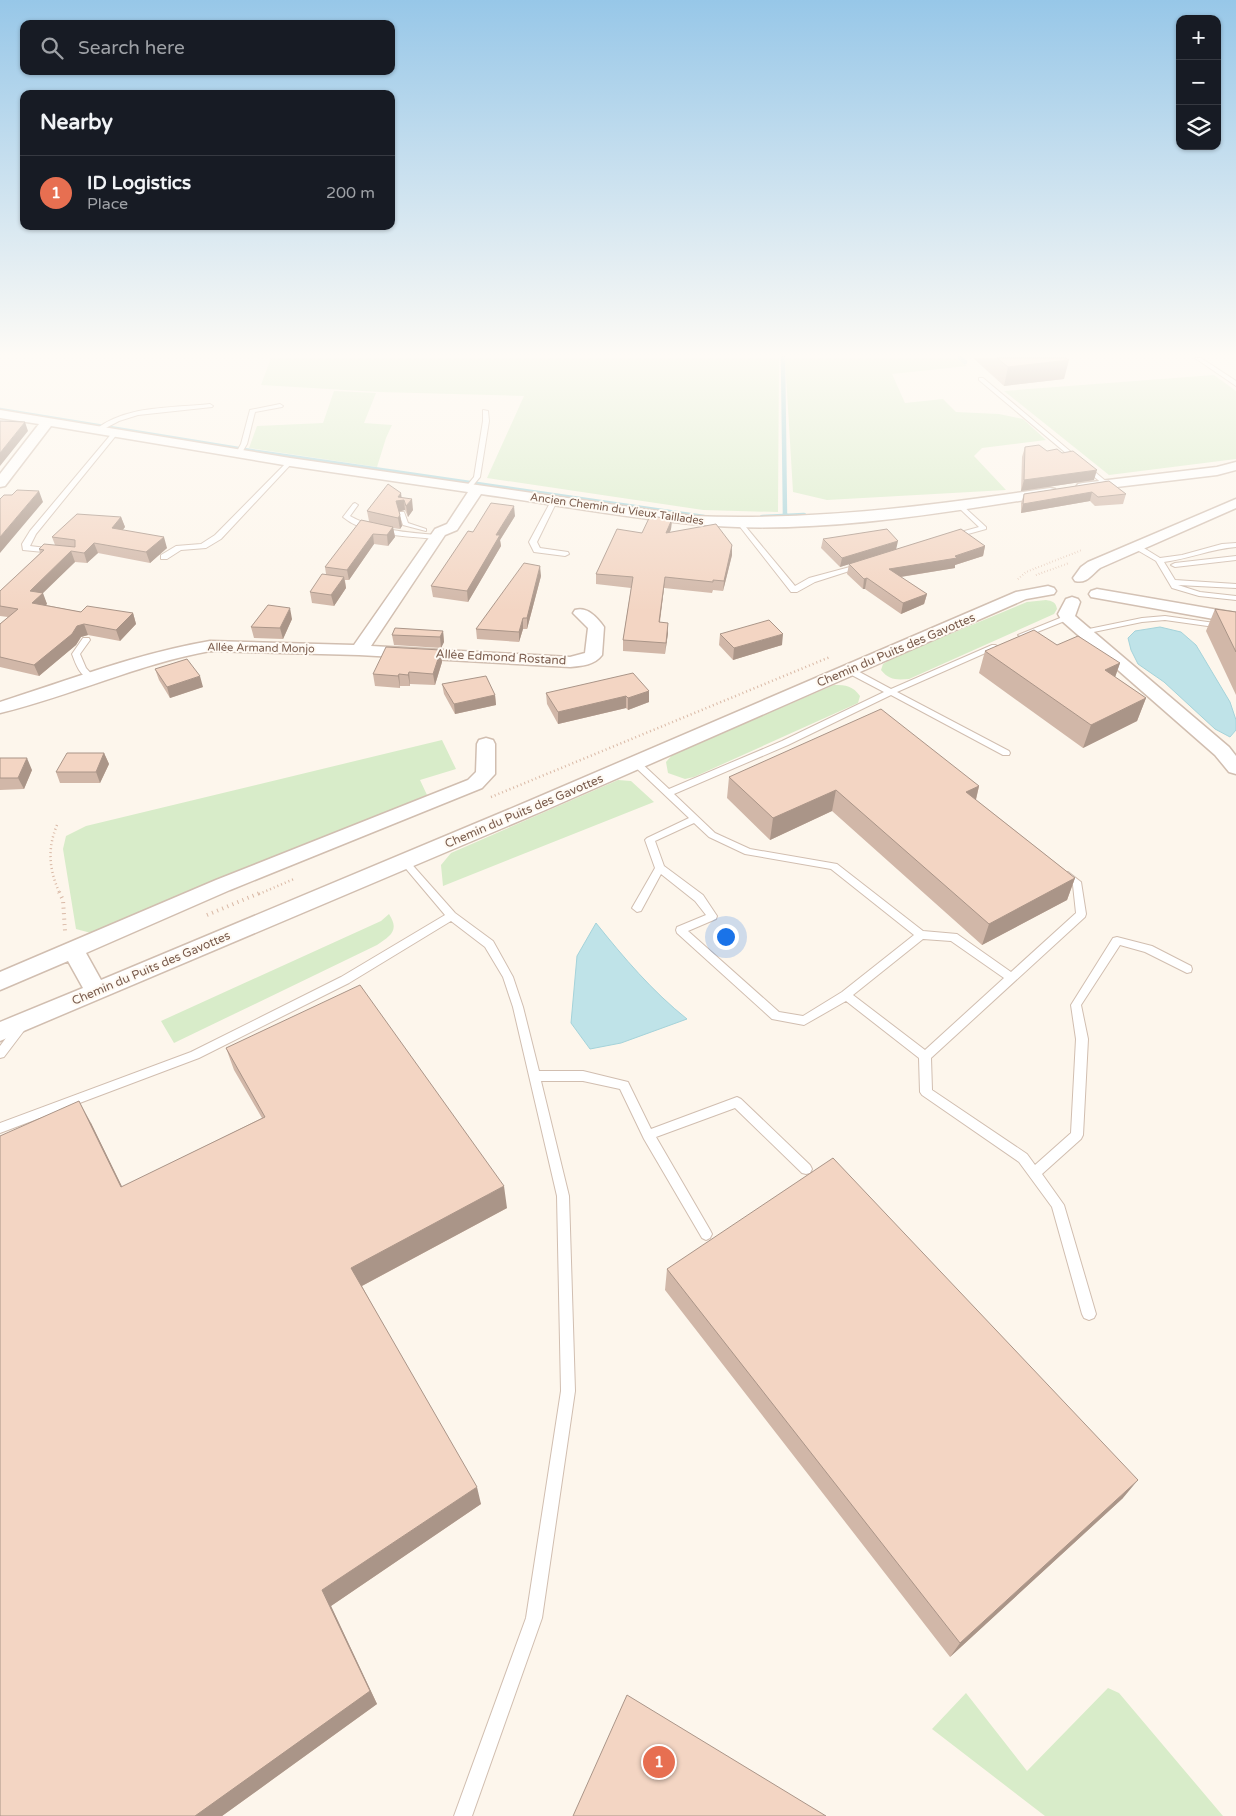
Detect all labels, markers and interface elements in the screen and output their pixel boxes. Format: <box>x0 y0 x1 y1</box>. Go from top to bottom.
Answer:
map controls <box>1176 15 1221 150</box>
button: + <box>1176 15 1221 60</box>
search box <box>20 20 395 75</box>
icon: search <box>38 34 66 62</box>
text: Search here <box>78 37 185 59</box>
button: − <box>1176 60 1221 105</box>
button: layers <box>1176 105 1221 150</box>
text: Nearby <box>40 110 113 135</box>
text: ID Logistics <box>87 172 191 194</box>
text: 1 <box>51 183 61 203</box>
text: 200 m <box>326 183 375 203</box>
text: Place <box>87 194 128 214</box>
street label: Ancien Chemin du Vieux Taillades <box>529 490 705 528</box>
street label: Chemin du Puits des Gavottes <box>815 610 978 690</box>
street label: Allée Armand Monjo <box>207 641 315 655</box>
street label: Allée Edmond Rostand <box>435 647 567 667</box>
street label: Chemin du Puits des Gavottes <box>443 771 606 851</box>
your location <box>713 924 739 950</box>
street label: Chemin du Puits des Gavottes <box>70 928 233 1008</box>
pin: 1 <box>643 1743 675 1781</box>

